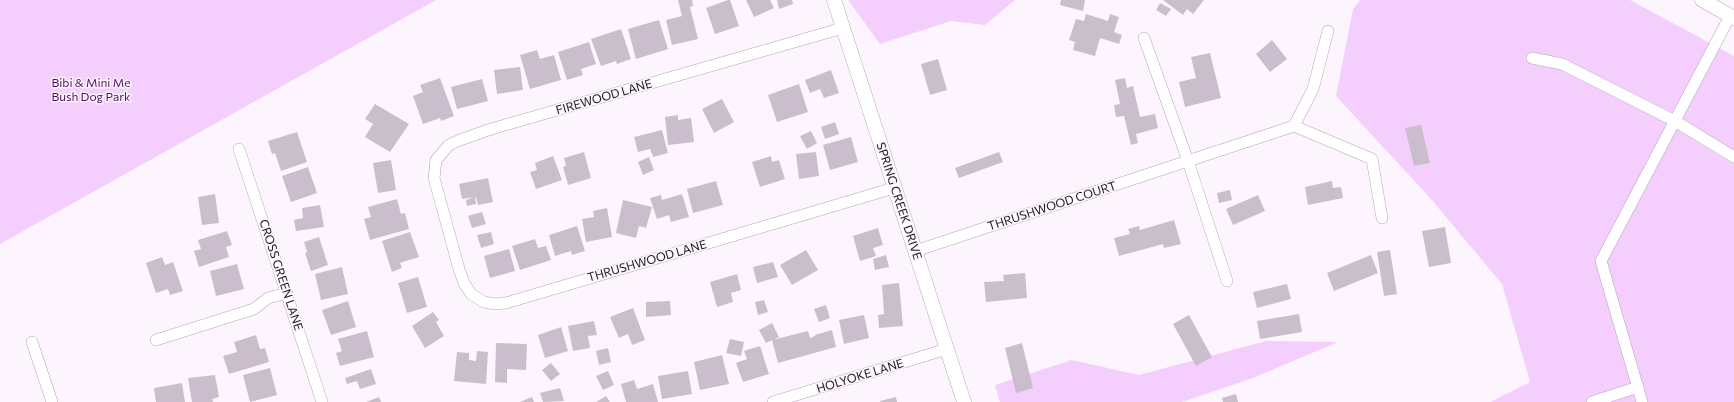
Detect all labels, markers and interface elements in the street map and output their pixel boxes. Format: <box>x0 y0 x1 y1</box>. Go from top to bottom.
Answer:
park label: Bibi & Mini Me Bush Dog Park <box>51 76 131 104</box>
street label: FIREWOOD LANE <box>554 76 654 118</box>
street label: SPRING CREEK DRIVE <box>873 140 925 262</box>
street label: THRUSHWOOD COURT <box>986 178 1118 234</box>
street label: CROSS GREEN LANE <box>256 218 306 332</box>
street label: THRUSHWOOD LANE <box>586 237 708 285</box>
street label: HOLYOKE LANE <box>815 356 905 396</box>

